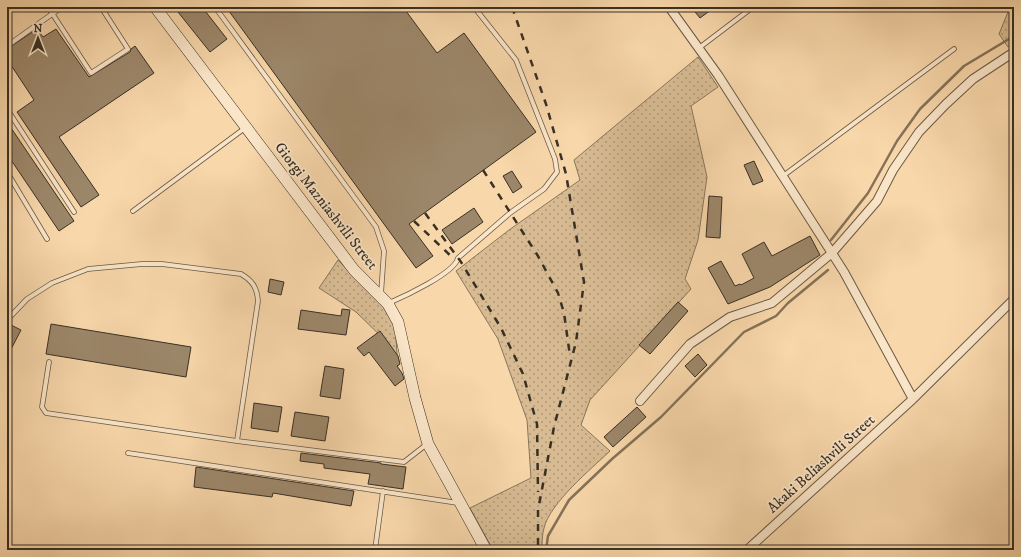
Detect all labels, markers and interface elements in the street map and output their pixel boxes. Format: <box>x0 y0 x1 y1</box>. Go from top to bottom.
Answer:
north arrow <box>18 18 58 58</box>
text: N <box>33 22 43 36</box>
street label: Giorgi Mazniashvili Street <box>270 138 382 274</box>
street label: Akaki Beliashvili Street <box>763 410 879 517</box>

